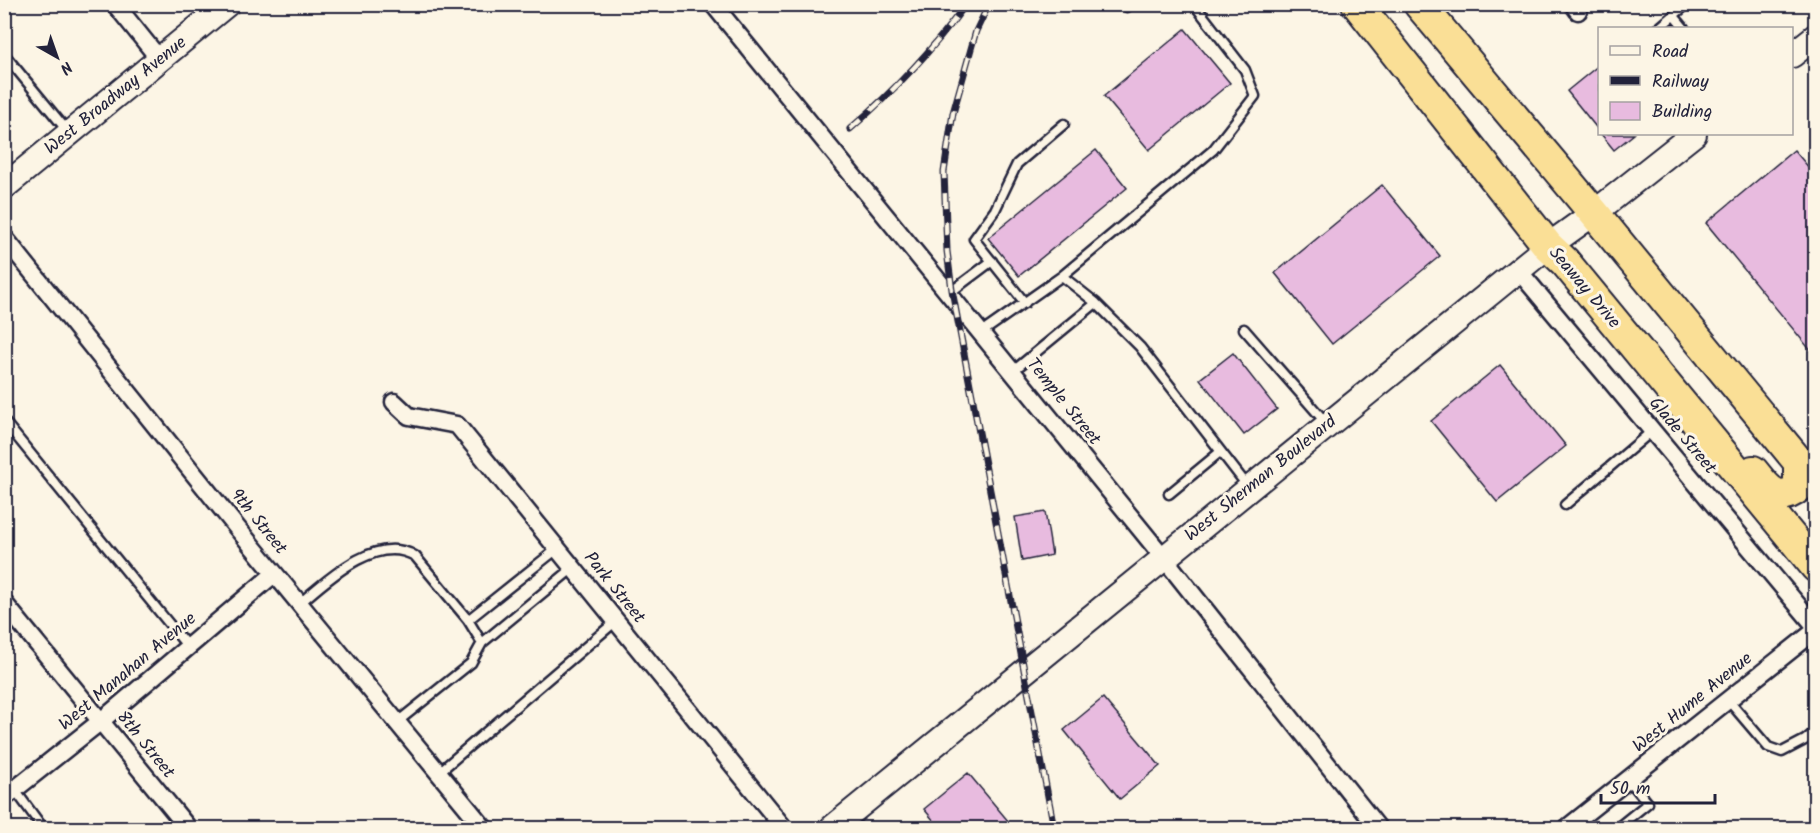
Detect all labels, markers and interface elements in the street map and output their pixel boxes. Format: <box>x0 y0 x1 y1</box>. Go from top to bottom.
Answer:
north arrow <box>27 27 87 87</box>
legend <box>1598 27 1793 135</box>
street label: West Broadway Avenue <box>38 29 194 163</box>
text: Road <box>1652 38 1689 67</box>
text: N <box>54 55 78 80</box>
text: Railway <box>1652 68 1709 97</box>
text: Building <box>1652 98 1712 127</box>
street label: Seaway Drive <box>1541 240 1627 336</box>
street label: Temple Street <box>1018 352 1108 453</box>
street label: Glade Street <box>1641 391 1724 482</box>
street label: West Sherman Boulevard <box>1179 408 1344 550</box>
street label: 9th Street <box>222 482 295 562</box>
street label: Park Street <box>576 546 653 631</box>
street label: West Manahan Avenue <box>53 605 203 739</box>
street label: West Hume Avenue <box>1627 645 1759 761</box>
street label: 8th Street <box>108 705 182 786</box>
scale bar <box>1601 767 1715 805</box>
text: 50 m <box>1610 775 1650 804</box>

